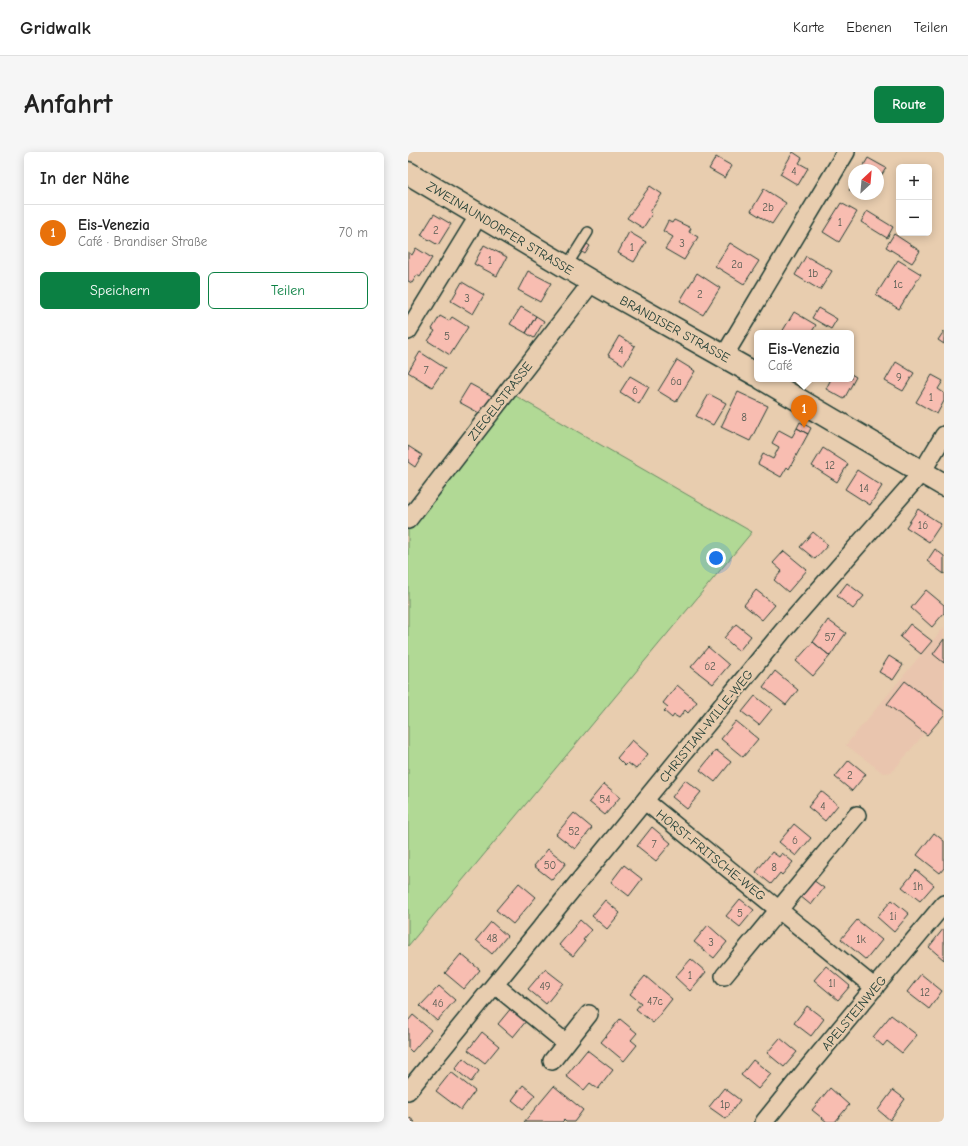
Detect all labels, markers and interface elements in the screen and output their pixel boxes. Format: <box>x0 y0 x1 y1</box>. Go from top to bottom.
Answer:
text: Gridwalk <box>20 17 91 39</box>
text: Karte <box>793 19 824 36</box>
text: Ebenen <box>846 19 892 36</box>
text: Teilen <box>914 19 948 36</box>
button: Route <box>874 86 944 123</box>
text: Anfahrt <box>24 88 113 120</box>
north arrow <box>848 164 884 200</box>
map controls <box>896 164 932 236</box>
button: + <box>896 164 932 200</box>
house number: 4 <box>791 165 797 178</box>
text: In der Nähe <box>40 169 129 188</box>
street label: ZWEINAUNDORFER STRASSE <box>424 178 576 278</box>
button: − <box>896 200 932 236</box>
house number: 2b <box>762 201 774 214</box>
text: Eis-Venezia <box>78 216 150 234</box>
house number: 1 <box>838 216 842 229</box>
house number: 2 <box>433 224 439 237</box>
text: 1 <box>50 225 56 240</box>
text: 70 m <box>339 225 368 240</box>
text: Café · Brandiser Straße <box>78 234 207 249</box>
house number: 3 <box>679 237 685 250</box>
house number: 1 <box>630 241 634 254</box>
house number: 1 <box>488 254 492 267</box>
house number: 2a <box>731 258 743 271</box>
house number: 1b <box>808 267 818 280</box>
button: Speichern <box>40 272 200 309</box>
button: Teilen <box>208 272 368 309</box>
house number: 1c <box>893 278 904 291</box>
house number: 2 <box>697 288 703 301</box>
house number: 3 <box>464 292 470 305</box>
street label: BRANDISER STRASSE <box>617 293 733 366</box>
house number: 5 <box>444 330 450 343</box>
popup <box>754 330 854 382</box>
text: Eis-Venezia <box>768 340 840 358</box>
house number: 4 <box>618 344 624 357</box>
text: Café <box>768 358 792 373</box>
street label: ZIEGELSTRASSE <box>465 359 535 443</box>
house number: 7 <box>423 364 429 377</box>
house number: 9 <box>896 371 902 384</box>
house number: 6a <box>670 375 682 388</box>
house number: 6 <box>632 384 638 397</box>
house number: 1 <box>929 391 933 404</box>
pin: 1 <box>791 395 817 428</box>
house number: 8 <box>741 411 747 424</box>
house number: 12 <box>825 459 835 472</box>
house number: 14 <box>859 482 869 495</box>
house number: 16 <box>918 519 928 532</box>
your location <box>706 548 726 568</box>
house number: 57 <box>824 631 836 644</box>
house number: 62 <box>704 660 716 673</box>
street label: CHRISTIAN-WILLE-WEG <box>656 667 756 785</box>
house number: 2 <box>847 769 853 782</box>
house number: 54 <box>599 793 611 806</box>
house number: 4 <box>820 800 826 813</box>
street label: HORST-FRITSCHE-WEG <box>653 806 769 904</box>
house number: 52 <box>568 825 580 838</box>
house number: 6 <box>792 834 798 847</box>
house number: 7 <box>651 838 657 851</box>
house number: 50 <box>544 859 556 872</box>
house number: 8 <box>771 861 777 874</box>
house number: 1h <box>913 880 923 893</box>
house number: 5 <box>737 907 743 920</box>
house number: 1i <box>890 910 896 923</box>
house number: 48 <box>487 932 498 945</box>
house number: 1k <box>856 933 867 946</box>
house number: 3 <box>708 936 714 949</box>
house number: 1 <box>688 969 692 982</box>
street label: APELSTEINWEG <box>818 973 890 1053</box>
house number: 1l <box>829 977 835 990</box>
house number: 49 <box>539 980 551 993</box>
house number: 12 <box>920 986 930 999</box>
house number: 47c <box>647 995 664 1008</box>
house number: 46 <box>432 997 444 1010</box>
house number: 1p <box>720 1098 730 1111</box>

